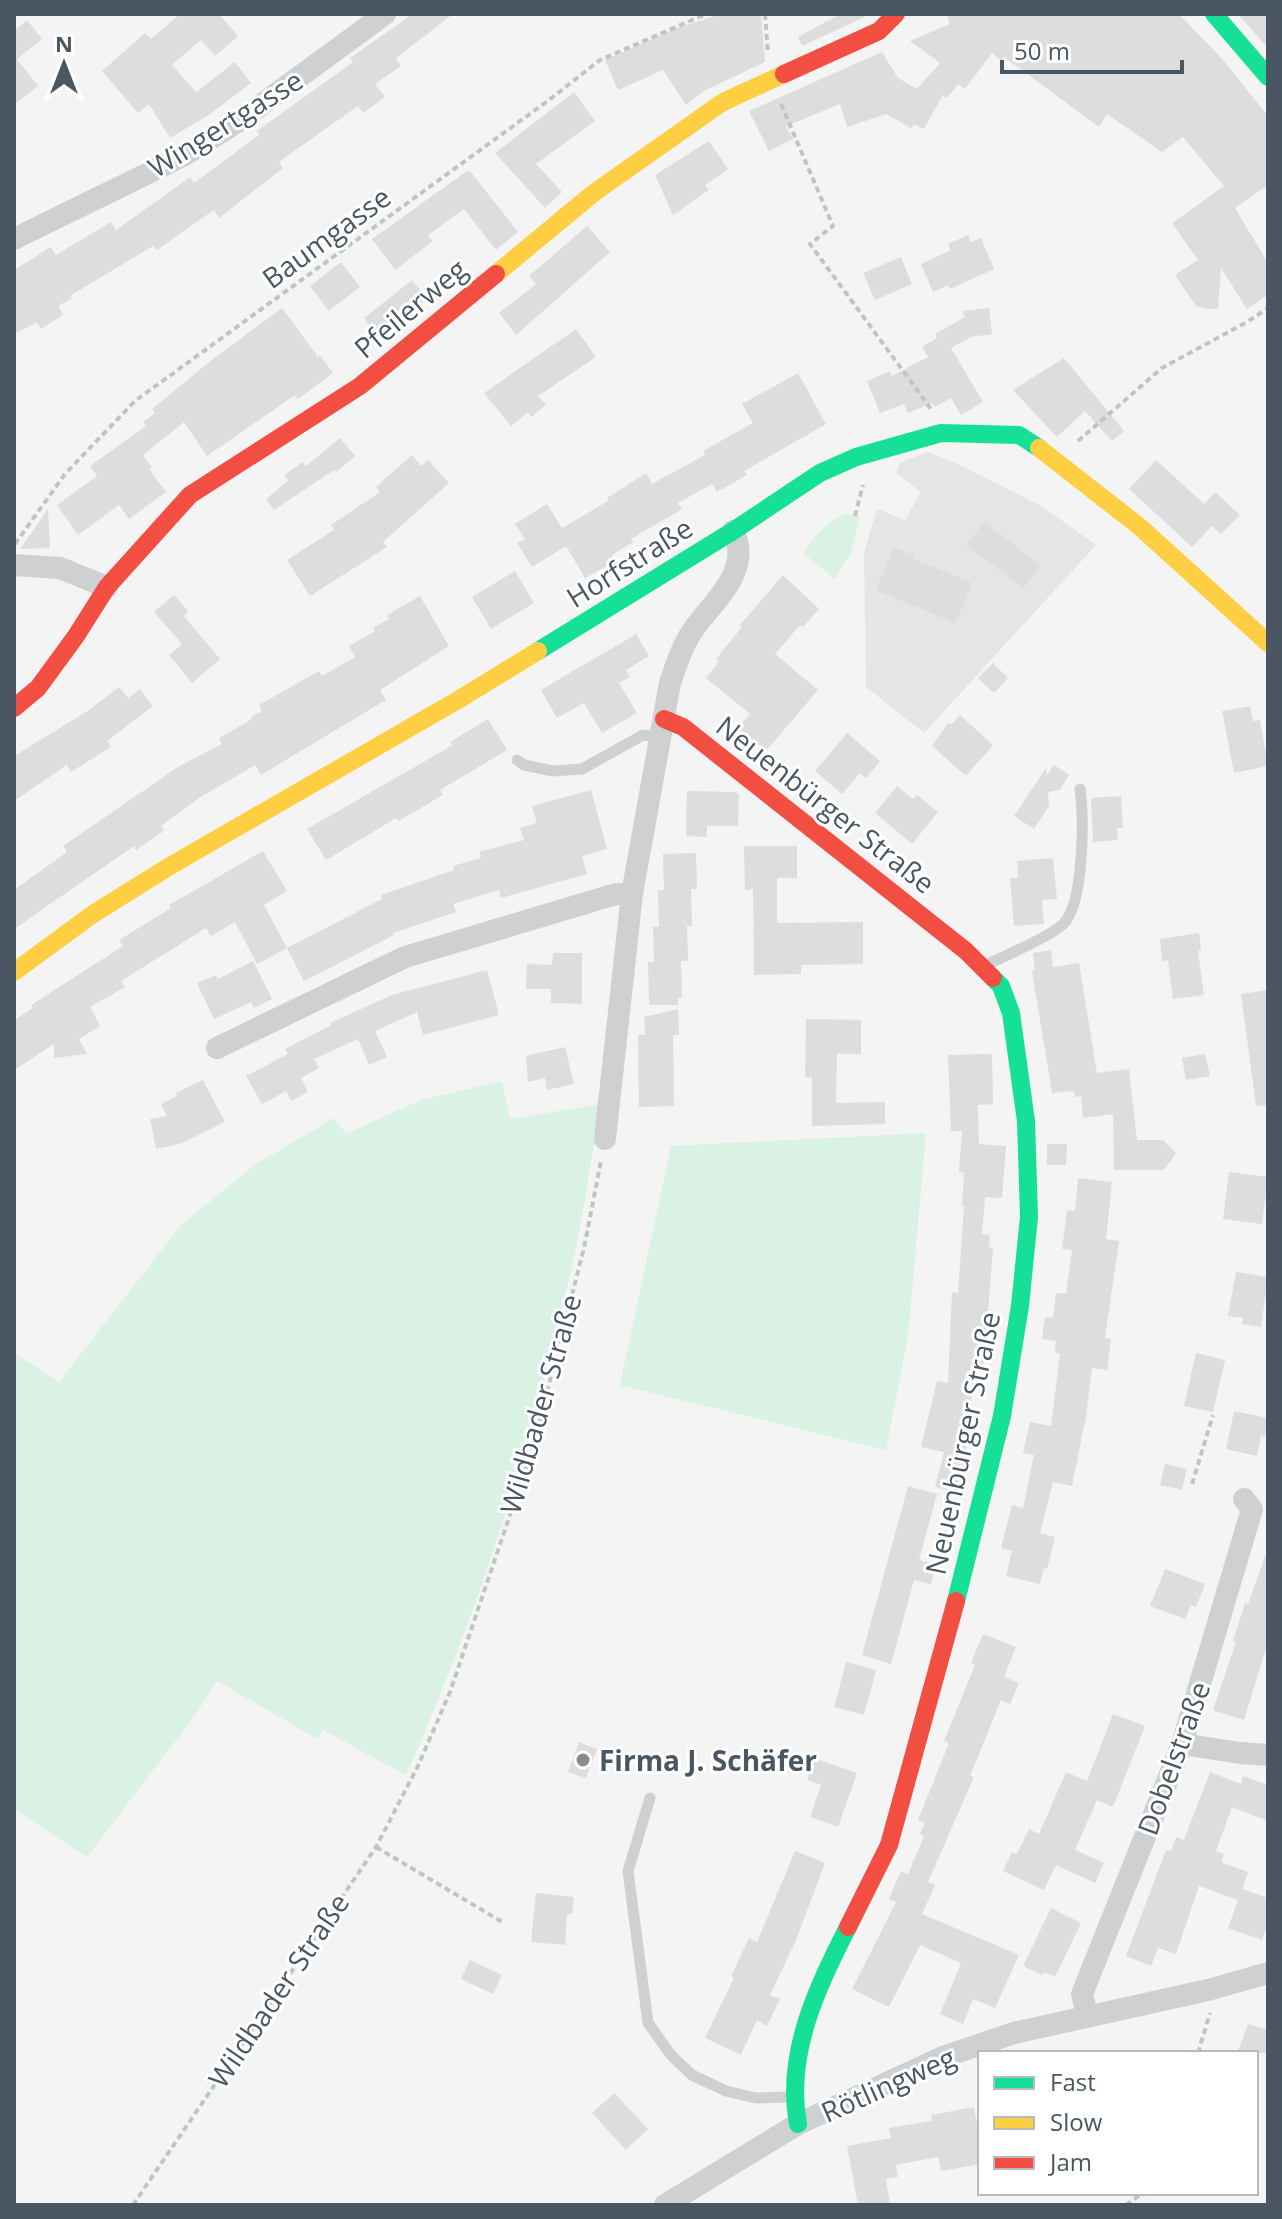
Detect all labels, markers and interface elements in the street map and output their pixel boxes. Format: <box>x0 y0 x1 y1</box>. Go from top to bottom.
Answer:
north arrow <box>24 24 104 104</box>
scale bar <box>1002 24 1182 74</box>
text: N <box>55 28 73 58</box>
text: 50 m <box>1014 34 1070 67</box>
street label: Wingertgasse <box>140 60 310 186</box>
street label: Baumgasse <box>254 178 398 296</box>
street label: Pfeilerweg <box>346 250 474 366</box>
street label: Horfstraße <box>559 508 699 616</box>
street label: Neuenbürger Straße <box>709 707 943 901</box>
street label: Wildbader Straße <box>490 1290 590 1518</box>
street label: Neuenbürger Straße <box>916 1308 1008 1578</box>
street label: Dobelstraße <box>1128 1676 1218 1840</box>
place label: Firma J. Schäfer <box>599 1741 817 1779</box>
marker: Firma J. Schäfer <box>574 1751 592 1769</box>
street label: Wildbader Straße <box>199 1885 357 2095</box>
street label: Rötlingweg <box>815 2038 961 2130</box>
legend <box>978 2051 1258 2195</box>
text: Fast <box>1050 2065 1096 2098</box>
text: Slow <box>1050 2105 1103 2138</box>
text: Jam <box>1048 2145 1092 2178</box>

